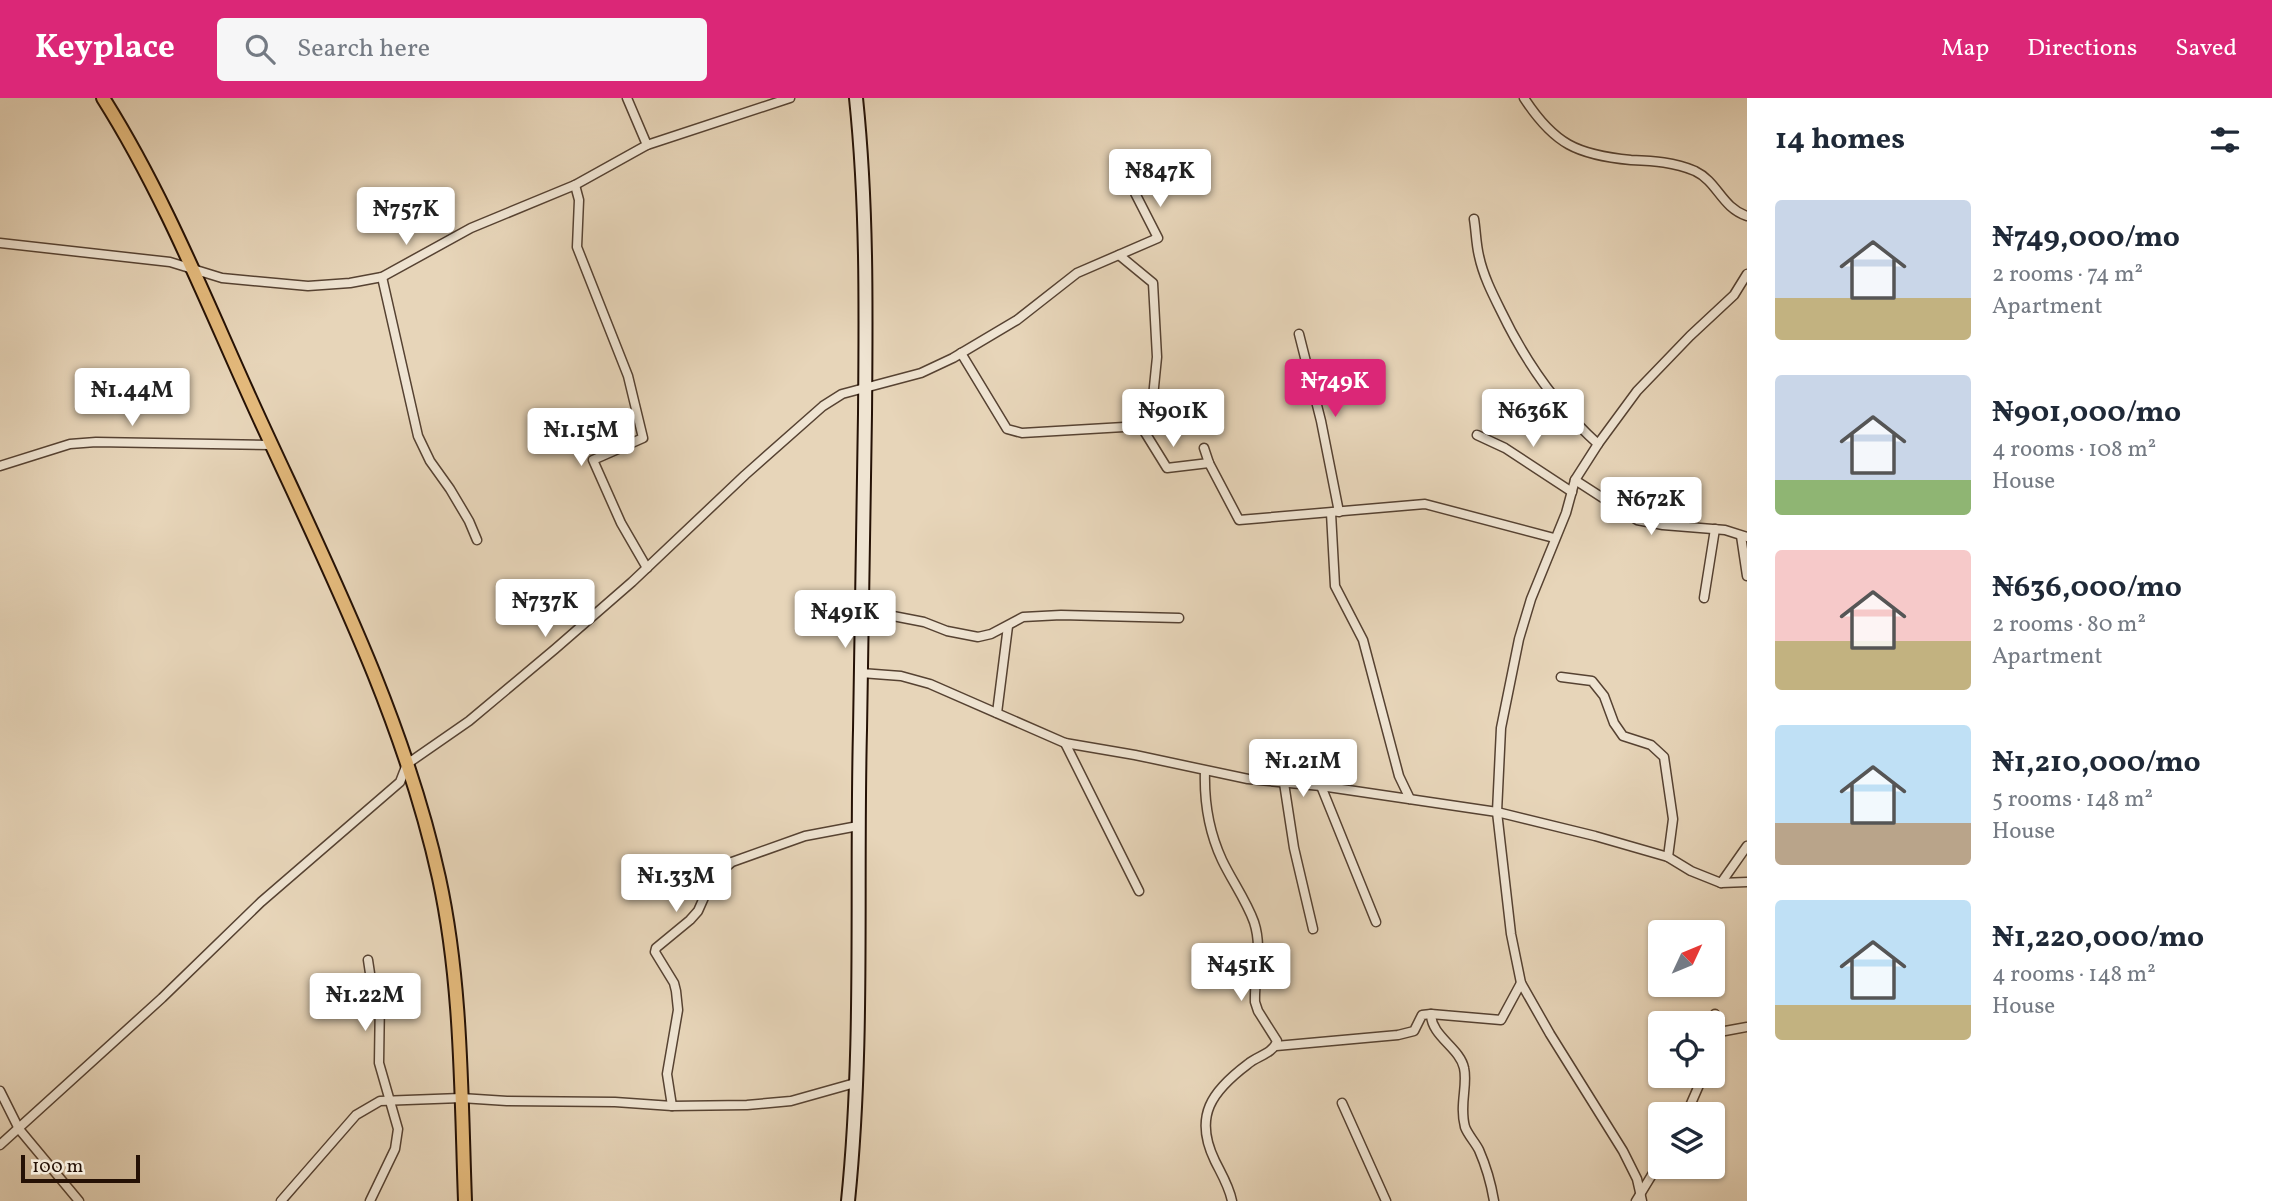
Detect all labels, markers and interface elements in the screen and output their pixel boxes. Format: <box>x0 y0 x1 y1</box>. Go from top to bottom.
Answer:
search box <box>217 18 707 81</box>
text: Keyplace <box>35 26 175 72</box>
icon: search <box>241 30 279 68</box>
text: Search here <box>297 31 430 67</box>
text: Map <box>1941 32 1989 66</box>
text: Directions <box>2027 32 2137 66</box>
text: Saved <box>2175 32 2237 66</box>
text: 14 homes <box>1775 119 1905 161</box>
icon: filters <box>2206 121 2244 159</box>
pin: ₦847K <box>1111 150 1209 209</box>
text: ₦847K <box>1125 156 1195 188</box>
pin: ₦757K <box>357 188 455 247</box>
text: ₦757K <box>373 194 439 226</box>
text: ₦749,000/mo <box>1992 217 2180 259</box>
icon: home <box>1831 228 1915 312</box>
text: 2 rooms · 74 m² <box>1992 259 2143 291</box>
text: Apartment <box>1992 291 2103 323</box>
pin: ₦749K <box>1286 360 1384 419</box>
text: ₦749K <box>1301 366 1369 398</box>
pin: ₦1.44M <box>75 368 189 428</box>
text: ₦1.44M <box>91 375 173 407</box>
pin: ₦901K <box>1124 390 1222 449</box>
pin: ₦636K <box>1484 390 1582 449</box>
text: ₦901,000/mo <box>1992 392 2181 434</box>
text: ₦901K <box>1138 396 1208 428</box>
text: ₦636K <box>1498 396 1568 428</box>
icon: home <box>1831 403 1915 487</box>
pin: ₦1.15M <box>524 408 638 468</box>
text: ₦1.15M <box>543 415 619 447</box>
text: 4 rooms · 108 m² <box>1992 434 2156 466</box>
text: House <box>1992 466 2055 498</box>
pin: ₦672K <box>1602 478 1700 537</box>
text: ₦672K <box>1617 484 1685 516</box>
text: ₦636,000/mo <box>1992 567 2182 609</box>
icon: home <box>1831 578 1915 662</box>
pin: ₦737K <box>496 580 594 639</box>
text: ₦737K <box>512 586 578 618</box>
pin: ₦491K <box>796 590 894 650</box>
text: ₦491K <box>811 597 879 629</box>
text: 2 rooms · 80 m² <box>1992 609 2146 641</box>
text: Apartment <box>1992 641 2103 673</box>
pin: ₦1.21M <box>1246 740 1360 799</box>
text: ₦1,210,000/mo <box>1992 742 2201 784</box>
text: ₦1.21M <box>1265 746 1341 778</box>
icon: home <box>1831 753 1915 837</box>
text: 5 rooms · 148 m² <box>1992 784 2153 816</box>
text: House <box>1992 816 2055 848</box>
pin: ₦1.33M <box>619 854 733 914</box>
text: ₦1.33M <box>637 861 715 893</box>
text: ₦1,220,000/mo <box>1992 917 2204 959</box>
north arrow <box>1648 920 1726 998</box>
map controls <box>1648 920 1725 1179</box>
icon: home <box>1831 928 1915 1012</box>
pin: ₦451K <box>1192 944 1290 1003</box>
text: ₦451K <box>1207 950 1275 982</box>
text: 4 rooms · 148 m² <box>1992 959 2156 991</box>
pin: ₦1.22M <box>308 974 422 1033</box>
text: ₦1.22M <box>326 980 404 1012</box>
text: House <box>1992 991 2055 1023</box>
button: locate <box>1648 1011 1725 1088</box>
button: layers <box>1648 1102 1725 1179</box>
scale bar <box>21 1152 140 1184</box>
text: 100 m <box>32 1154 83 1180</box>

